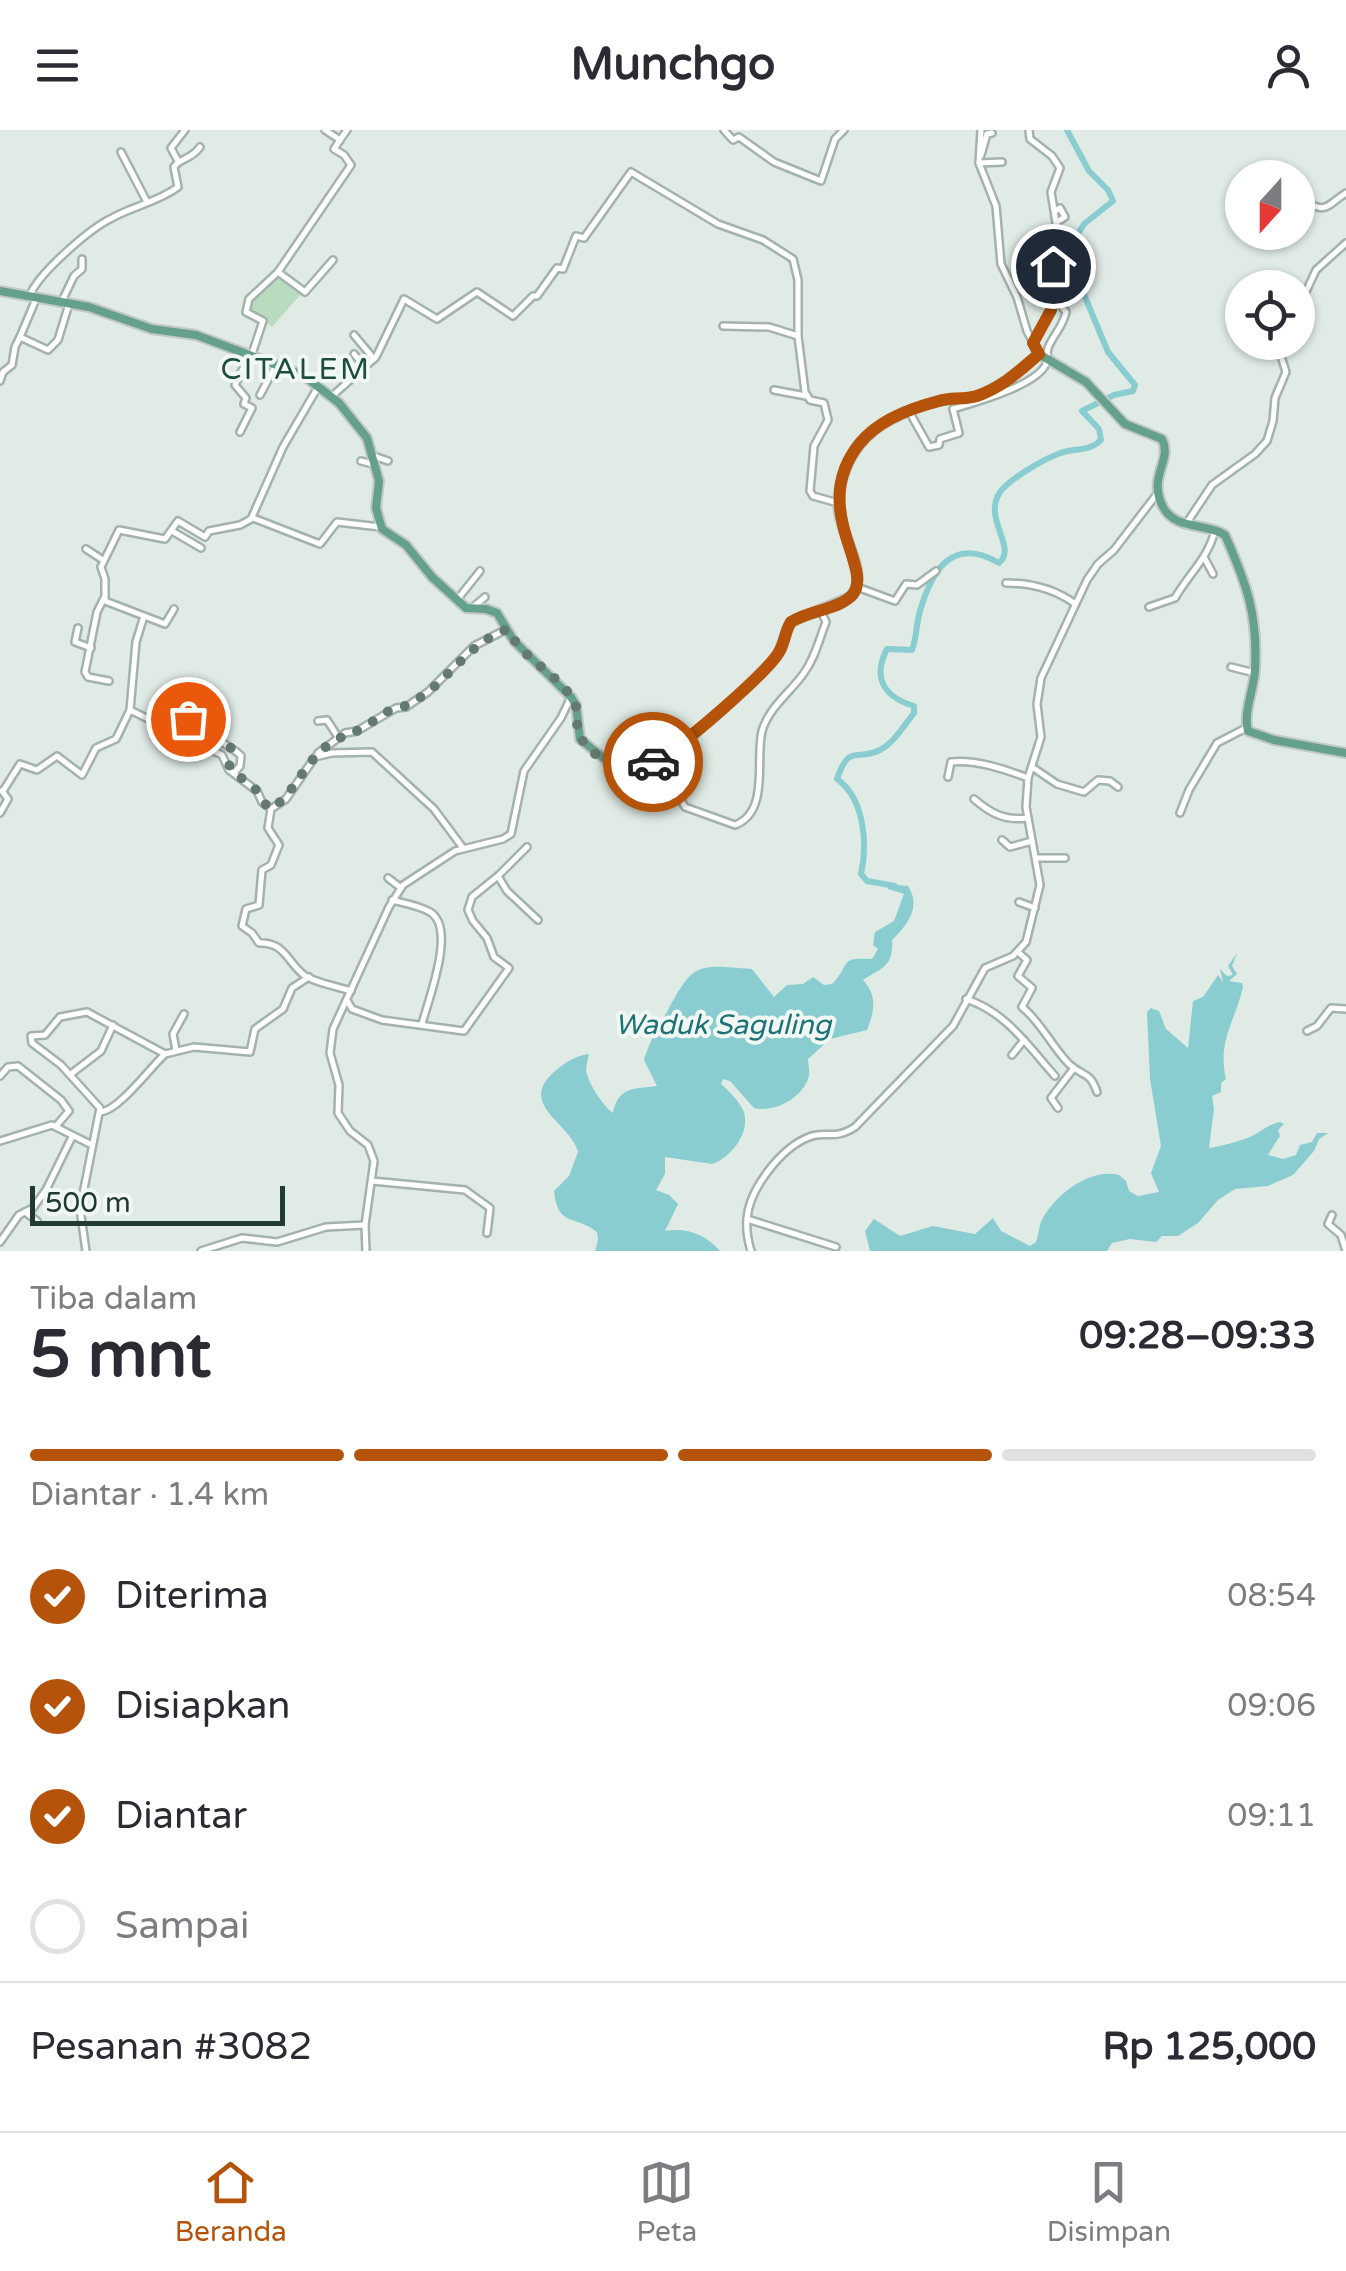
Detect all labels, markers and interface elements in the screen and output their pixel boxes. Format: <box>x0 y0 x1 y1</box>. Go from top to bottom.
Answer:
icon: menu <box>30 38 85 93</box>
text: Munchgo <box>571 38 775 92</box>
icon: person <box>1261 38 1316 93</box>
north arrow <box>1225 160 1315 250</box>
map controls <box>1225 160 1315 360</box>
pin <box>1011 224 1096 309</box>
icon: home <box>1026 239 1081 294</box>
button: locate <box>1225 270 1315 360</box>
district label: CITALEM <box>220 351 372 388</box>
pin <box>146 677 231 762</box>
icon: bag <box>161 692 216 747</box>
courier <box>603 712 703 812</box>
icon: car <box>626 735 681 790</box>
water label: Waduk Saguling <box>615 1008 833 1042</box>
scale bar <box>30 1181 285 1226</box>
text: 500 m <box>45 1186 131 1220</box>
text: Tiba dalam <box>30 1280 197 1318</box>
text: 09:28–09:33 <box>1079 1313 1316 1359</box>
text: 5 mnt <box>30 1316 211 1395</box>
text: Diantar · 1.4 km <box>30 1476 269 1514</box>
icon: check <box>30 1569 85 1624</box>
text: Diterima <box>115 1573 269 1619</box>
text: 08:54 <box>1227 1577 1316 1615</box>
icon: check <box>30 1679 85 1734</box>
text: Disiapkan <box>115 1683 291 1729</box>
text: 09:06 <box>1227 1687 1316 1725</box>
icon: check <box>30 1789 85 1844</box>
text: Diantar <box>115 1793 247 1839</box>
text: 09:11 <box>1227 1797 1316 1835</box>
text: Sampai <box>115 1903 249 1949</box>
text: Pesanan #3082 <box>30 2024 312 2070</box>
text: Rp 125,000 <box>1102 2024 1316 2070</box>
tab: Beranda <box>175 2155 287 2249</box>
tab: Peta <box>636 2155 697 2249</box>
tab: Disimpan <box>1047 2155 1171 2249</box>

